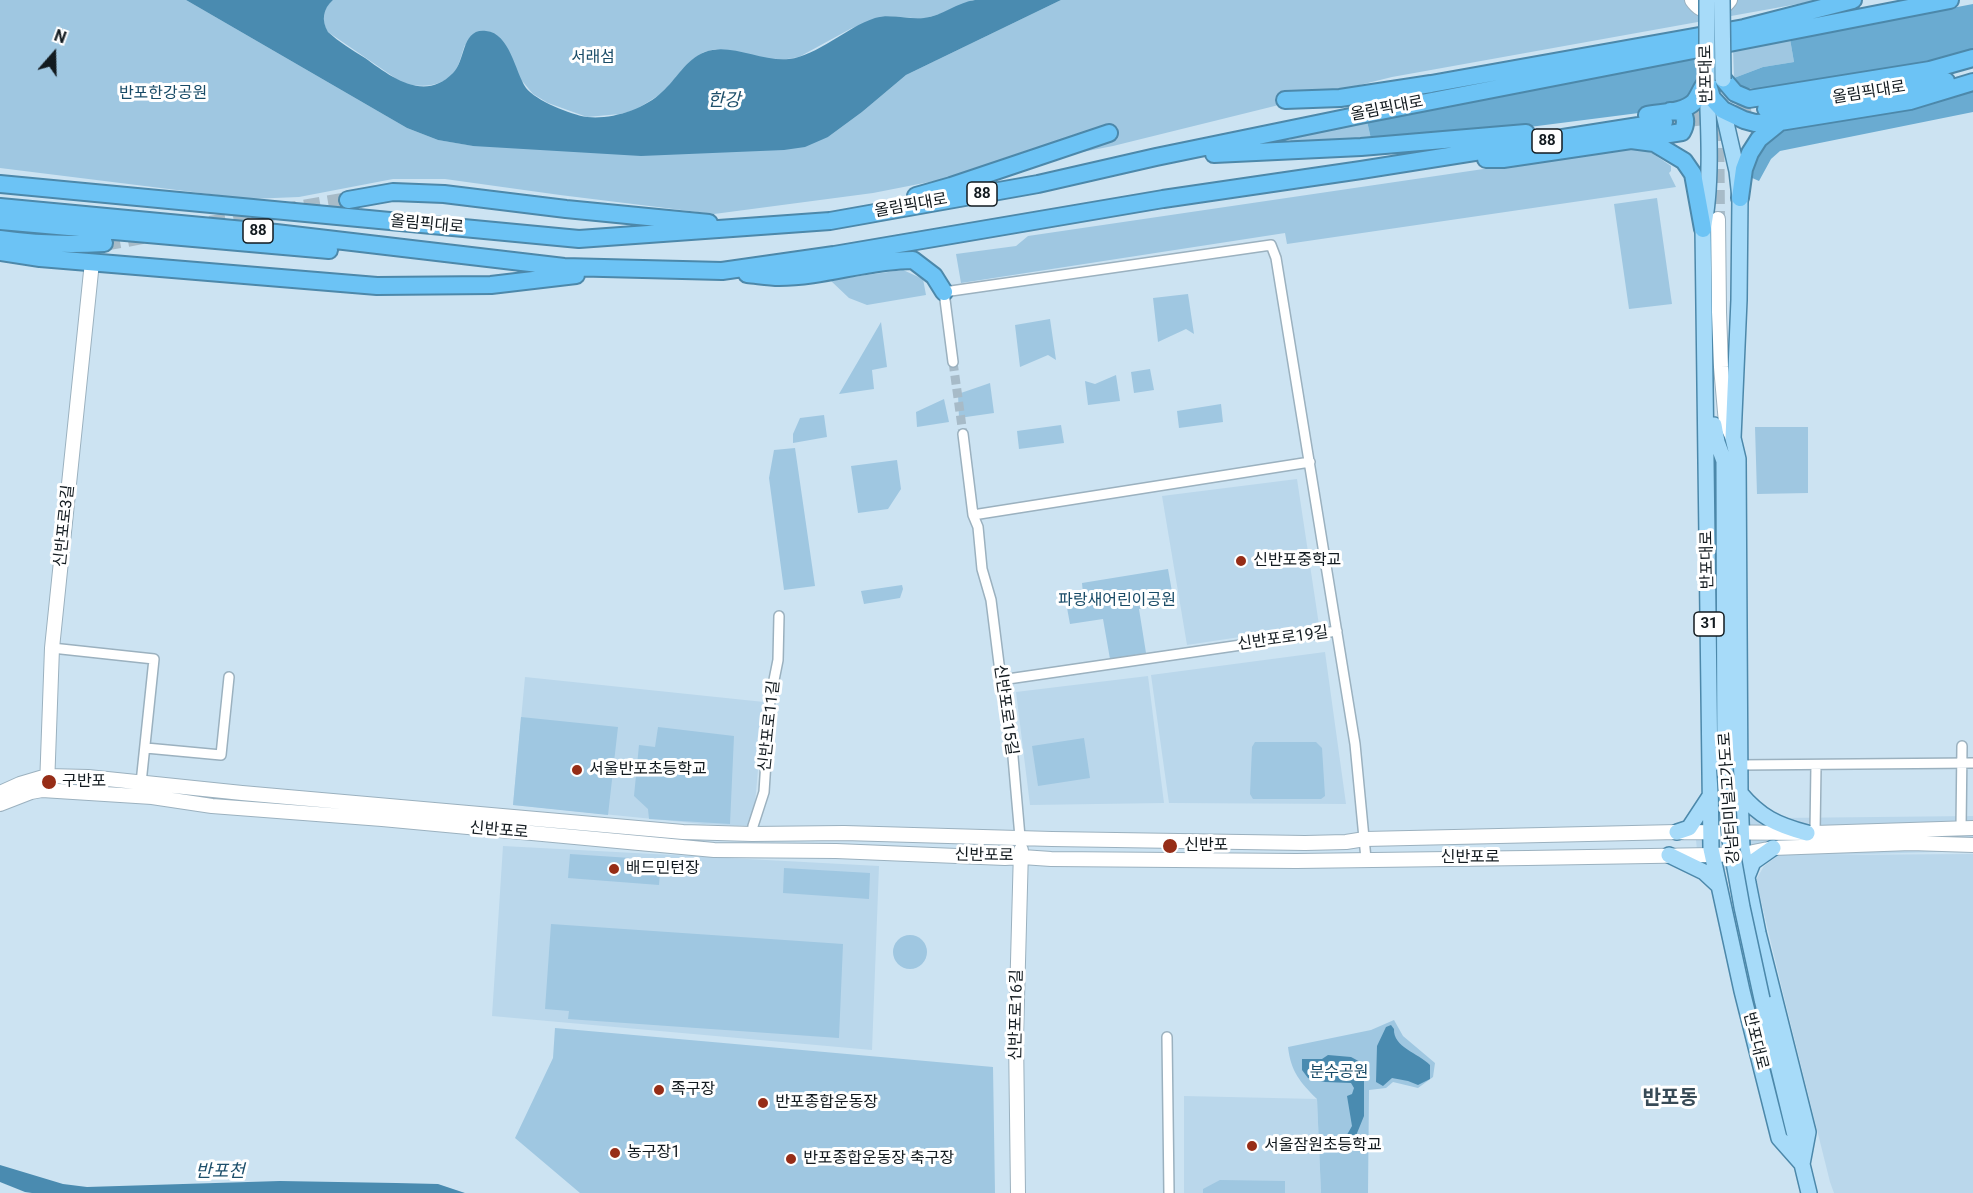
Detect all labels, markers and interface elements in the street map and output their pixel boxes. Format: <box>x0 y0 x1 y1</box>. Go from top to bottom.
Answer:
north arrow <box>24 24 84 84</box>
text: N <box>52 26 69 47</box>
street label: 반포대로 <box>1697 44 1717 104</box>
park label: 서래섬 <box>571 48 615 68</box>
street label: 올림픽대로 <box>1831 78 1907 108</box>
park label: 반포한강공원 <box>119 84 207 104</box>
water label: 한강 <box>707 90 741 112</box>
street label: 올림픽대로 <box>1349 93 1425 125</box>
road number: 88 <box>1532 129 1562 153</box>
road number: 88 <box>967 182 997 206</box>
street label: 올림픽대로 <box>873 190 949 222</box>
street label: 올림픽대로 <box>390 212 464 238</box>
road number: 88 <box>243 219 273 243</box>
street label: 신반포로3길 <box>51 484 79 568</box>
street label: 반포대로 <box>1698 530 1718 590</box>
place label: 신반포중학교 <box>1253 551 1341 571</box>
marker: 신반포중학교 <box>1234 554 1248 568</box>
park label: 파랑새어린이공원 <box>1058 591 1176 611</box>
road number: 31 <box>1694 612 1724 636</box>
street label: 신반포로19길 <box>1236 623 1330 655</box>
street label: 신반포로15길 <box>989 663 1021 757</box>
street label: 신반포로11길 <box>756 679 784 773</box>
street label: 강남터미널고가도로 <box>1716 731 1744 865</box>
place label: 서울반포초등학교 <box>589 760 707 780</box>
marker: 서울반포초등학교 <box>570 763 584 777</box>
place label: 구반포 <box>62 772 106 792</box>
marker: 구반포 <box>40 773 58 791</box>
street label: 신반포로 <box>469 819 529 843</box>
place label: 신반포 <box>1184 836 1228 856</box>
marker: 신반포 <box>1161 837 1179 855</box>
street label: 신반포로 <box>954 846 1014 866</box>
street label: 신반포로 <box>1441 848 1499 868</box>
place label: 배드민턴장 <box>626 859 700 879</box>
marker: 배드민턴장 <box>607 862 621 876</box>
street label: 신반포로16길 <box>1007 969 1027 1061</box>
street label: 반포대로 <box>1739 1010 1771 1072</box>
park label: 분수공원 <box>1310 1063 1368 1083</box>
place label: 족구장 <box>671 1080 715 1100</box>
marker: 족구장 <box>652 1083 666 1097</box>
district label: 반포동 <box>1642 1087 1698 1111</box>
place label: 반포종합운동장 <box>775 1093 878 1113</box>
marker: 반포종합운동장 <box>756 1096 770 1110</box>
place label: 서울잠원초등학교 <box>1264 1136 1382 1156</box>
marker: 서울잠원초등학교 <box>1245 1139 1259 1153</box>
place label: 농구장1 <box>627 1143 680 1163</box>
marker: 농구장1 <box>608 1146 622 1160</box>
place label: 반포종합운동장 축구장 <box>803 1149 954 1169</box>
marker: 반포종합운동장 축구장 <box>784 1152 798 1166</box>
water label: 반포천 <box>195 1161 245 1183</box>

